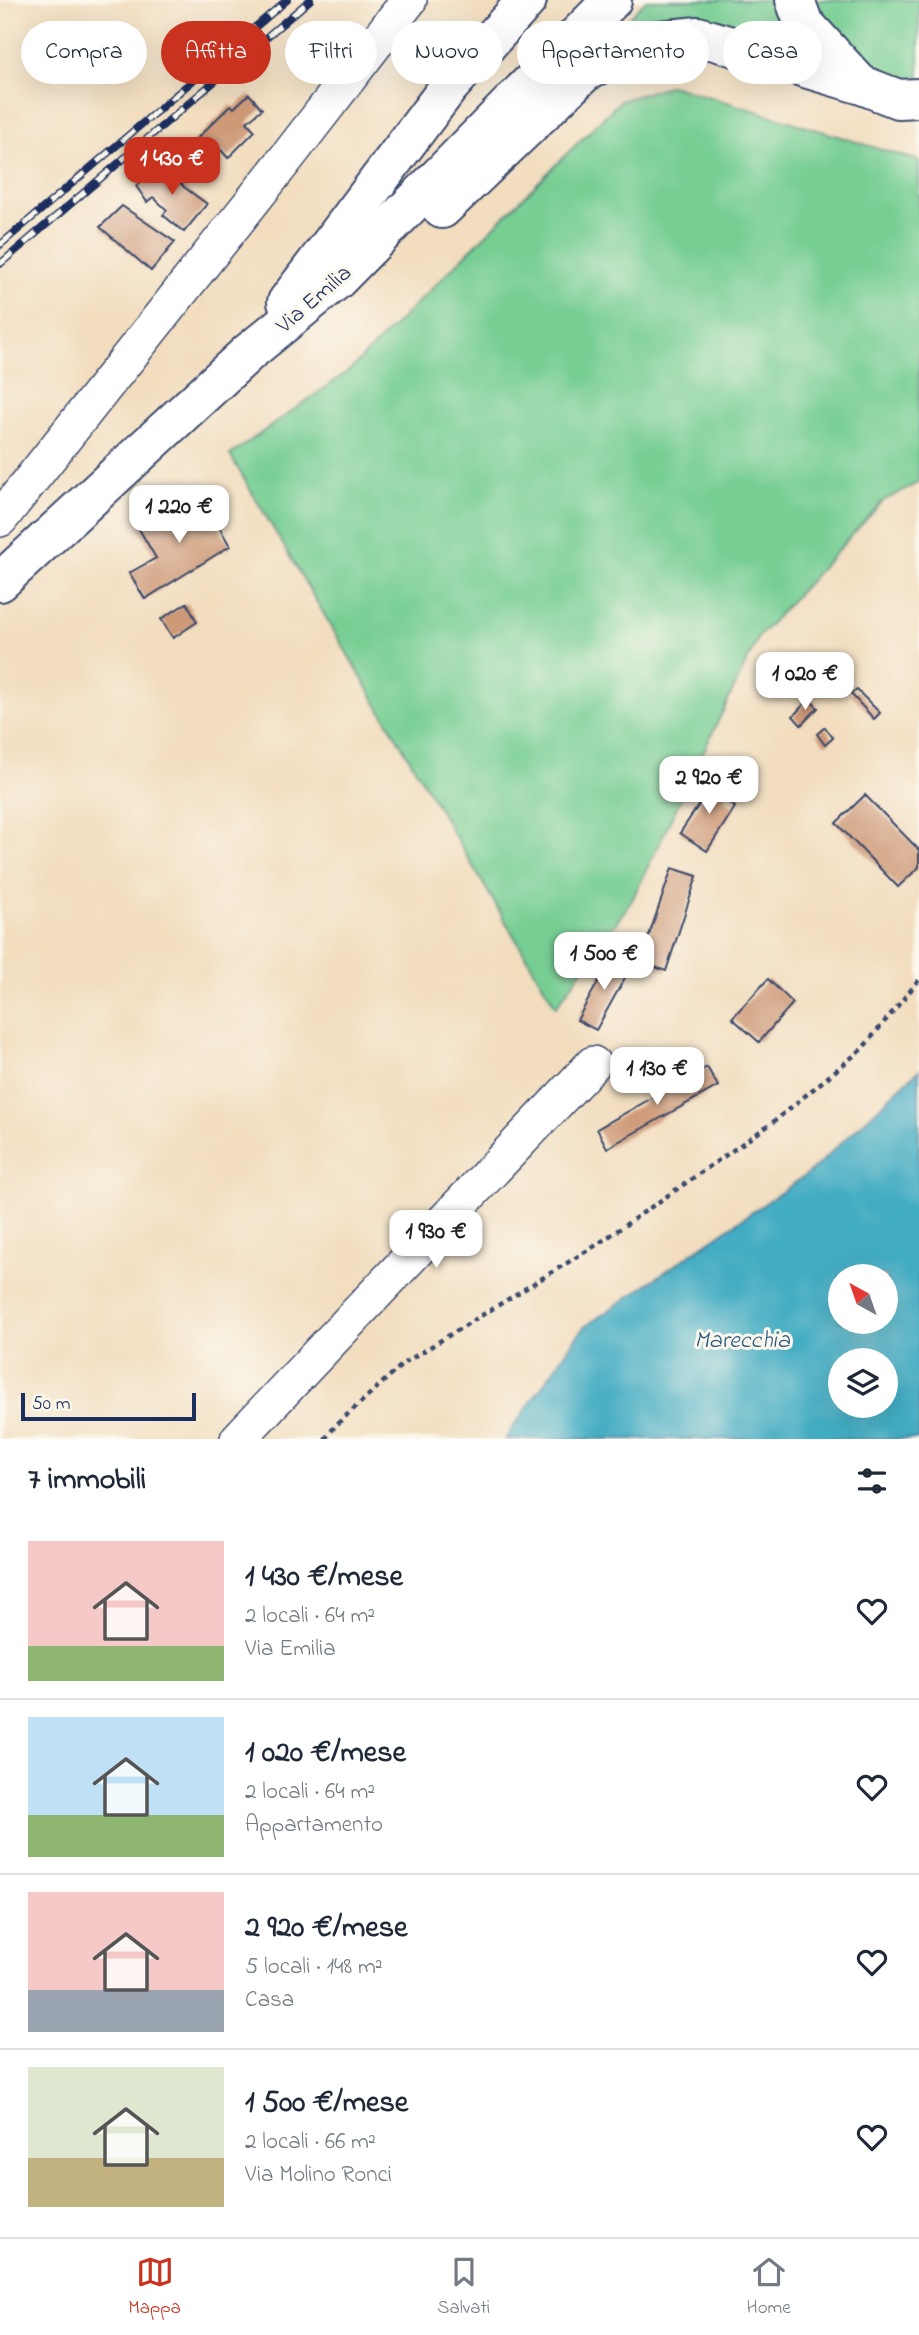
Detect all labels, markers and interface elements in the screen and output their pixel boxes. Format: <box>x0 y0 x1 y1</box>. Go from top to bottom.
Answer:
chip: Compra <box>21 21 147 84</box>
chip: Affitta <box>161 21 271 84</box>
chip: Filtri <box>285 21 377 84</box>
chip: Nuovo <box>391 21 503 84</box>
chip: Appartamento <box>517 21 709 84</box>
chip: Casa <box>723 21 822 84</box>
pin: 1 430 € <box>107 138 237 197</box>
text: 1 430 € <box>140 143 204 176</box>
street label: Via Emilia <box>269 258 360 343</box>
pin: 1 220 € <box>114 486 244 545</box>
text: 1 220 € <box>145 491 213 524</box>
pin: 1 020 € <box>740 652 870 712</box>
text: 1 020 € <box>772 658 838 691</box>
pin: 2 920 € <box>644 756 774 816</box>
text: 2 920 € <box>675 762 743 795</box>
pin: 1 500 € <box>539 932 669 992</box>
text: 1 500 € <box>570 938 638 971</box>
pin: 1 130 € <box>592 1048 722 1107</box>
text: 1 130 € <box>626 1053 688 1086</box>
pin: 1 930 € <box>371 1210 501 1270</box>
text: 1 930 € <box>405 1216 467 1249</box>
north arrow <box>828 1264 898 1334</box>
map controls <box>828 1264 898 1418</box>
water label: Marecchia <box>694 1324 791 1359</box>
button: layers <box>828 1348 898 1418</box>
scale bar <box>21 1390 196 1422</box>
text: 50 m <box>32 1391 71 1418</box>
text: 7 immobili <box>28 1459 146 1503</box>
icon: filters <box>853 1462 891 1500</box>
text: 1 430 €/mese <box>245 1556 403 1600</box>
icon: home <box>84 1569 168 1653</box>
icon: heart <box>853 1592 891 1630</box>
text: 2 locali · 64 m² <box>245 1600 375 1633</box>
text: Via Emilia <box>245 1633 336 1666</box>
text: 1 020 €/mese <box>245 1732 406 1776</box>
icon: home <box>84 1745 168 1829</box>
icon: heart <box>853 1768 891 1806</box>
text: 2 locali · 64 m² <box>245 1776 375 1809</box>
text: Appartamento <box>245 1809 383 1842</box>
text: 2 920 €/mese <box>245 1907 407 1951</box>
icon: home <box>84 1920 168 2004</box>
icon: heart <box>853 1943 891 1981</box>
text: 5 locali · 148 m² <box>245 1951 383 1984</box>
text: Casa <box>245 1984 294 2017</box>
text: 1 500 €/mese <box>245 2082 408 2126</box>
icon: home <box>84 2095 168 2179</box>
icon: heart <box>853 2118 891 2156</box>
text: 2 locali · 66 m² <box>245 2126 376 2159</box>
text: Via Molino Ronci <box>245 2159 392 2192</box>
tab: Mappa <box>128 2253 181 2322</box>
tab: Salvati <box>437 2253 490 2322</box>
tab: Home <box>747 2253 791 2322</box>

